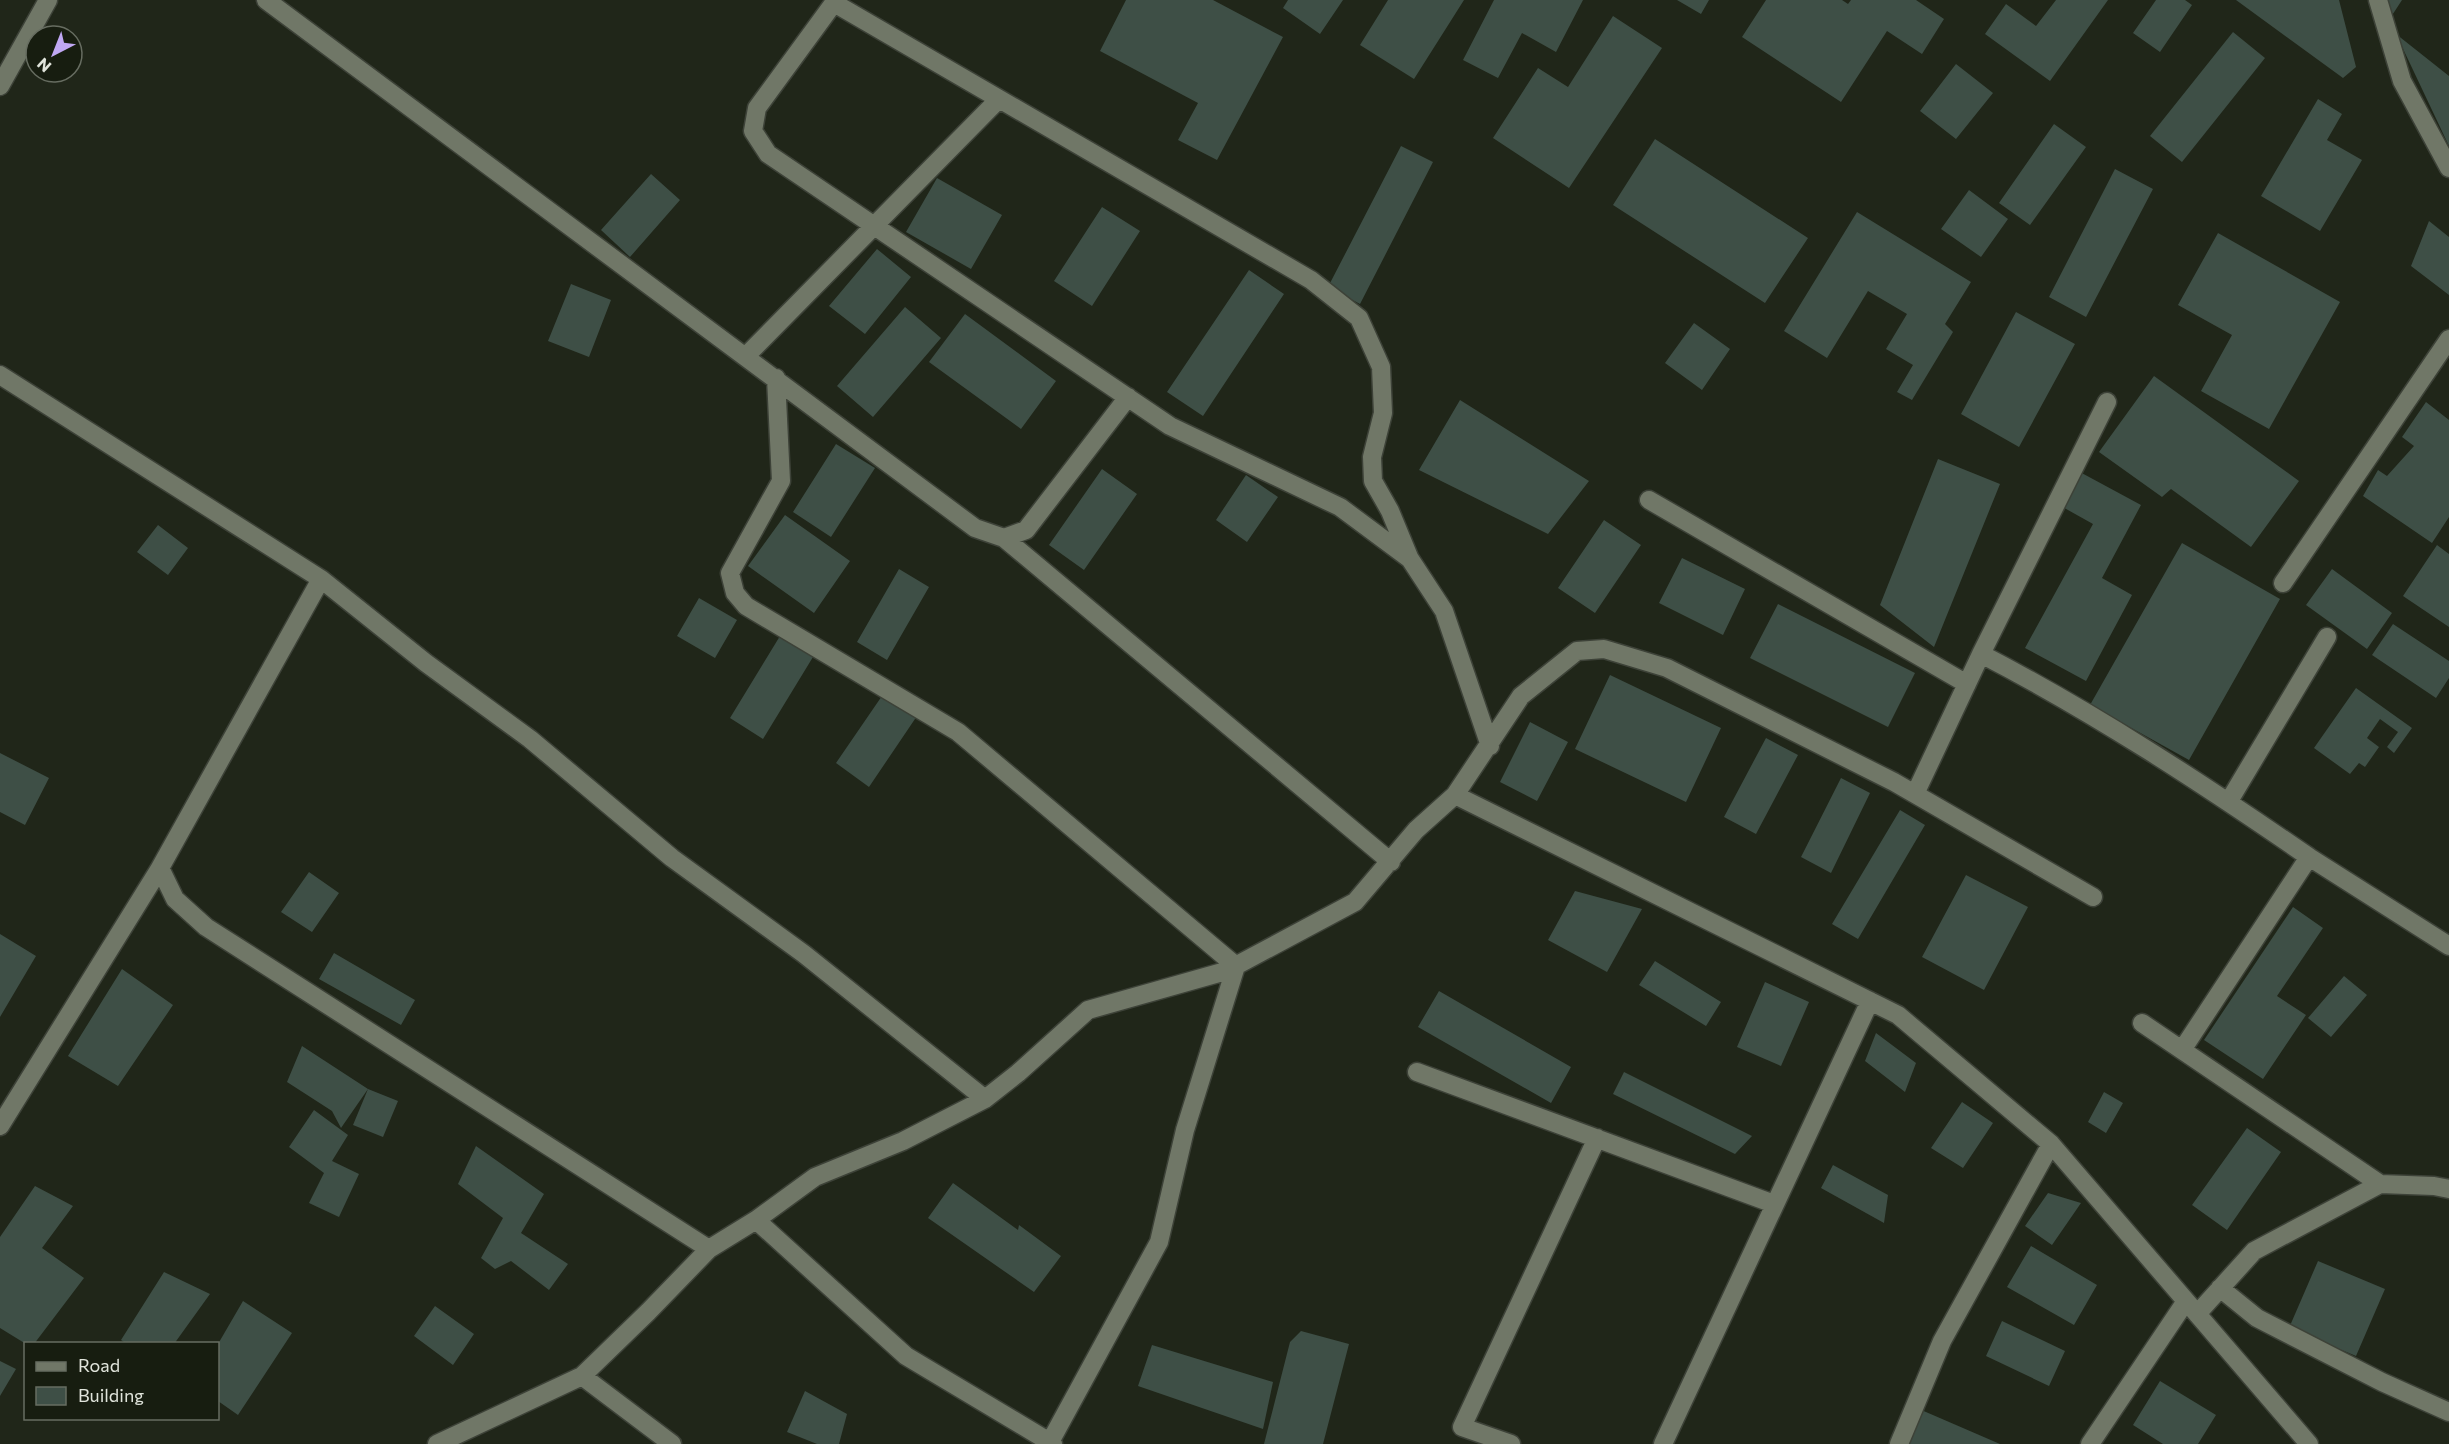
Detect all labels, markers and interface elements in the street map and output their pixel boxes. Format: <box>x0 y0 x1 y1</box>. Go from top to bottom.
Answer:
north arrow <box>24 24 84 84</box>
text: N <box>33 54 54 77</box>
legend <box>24 1342 219 1420</box>
text: Road <box>78 1354 120 1376</box>
text: Building <box>78 1384 144 1406</box>

